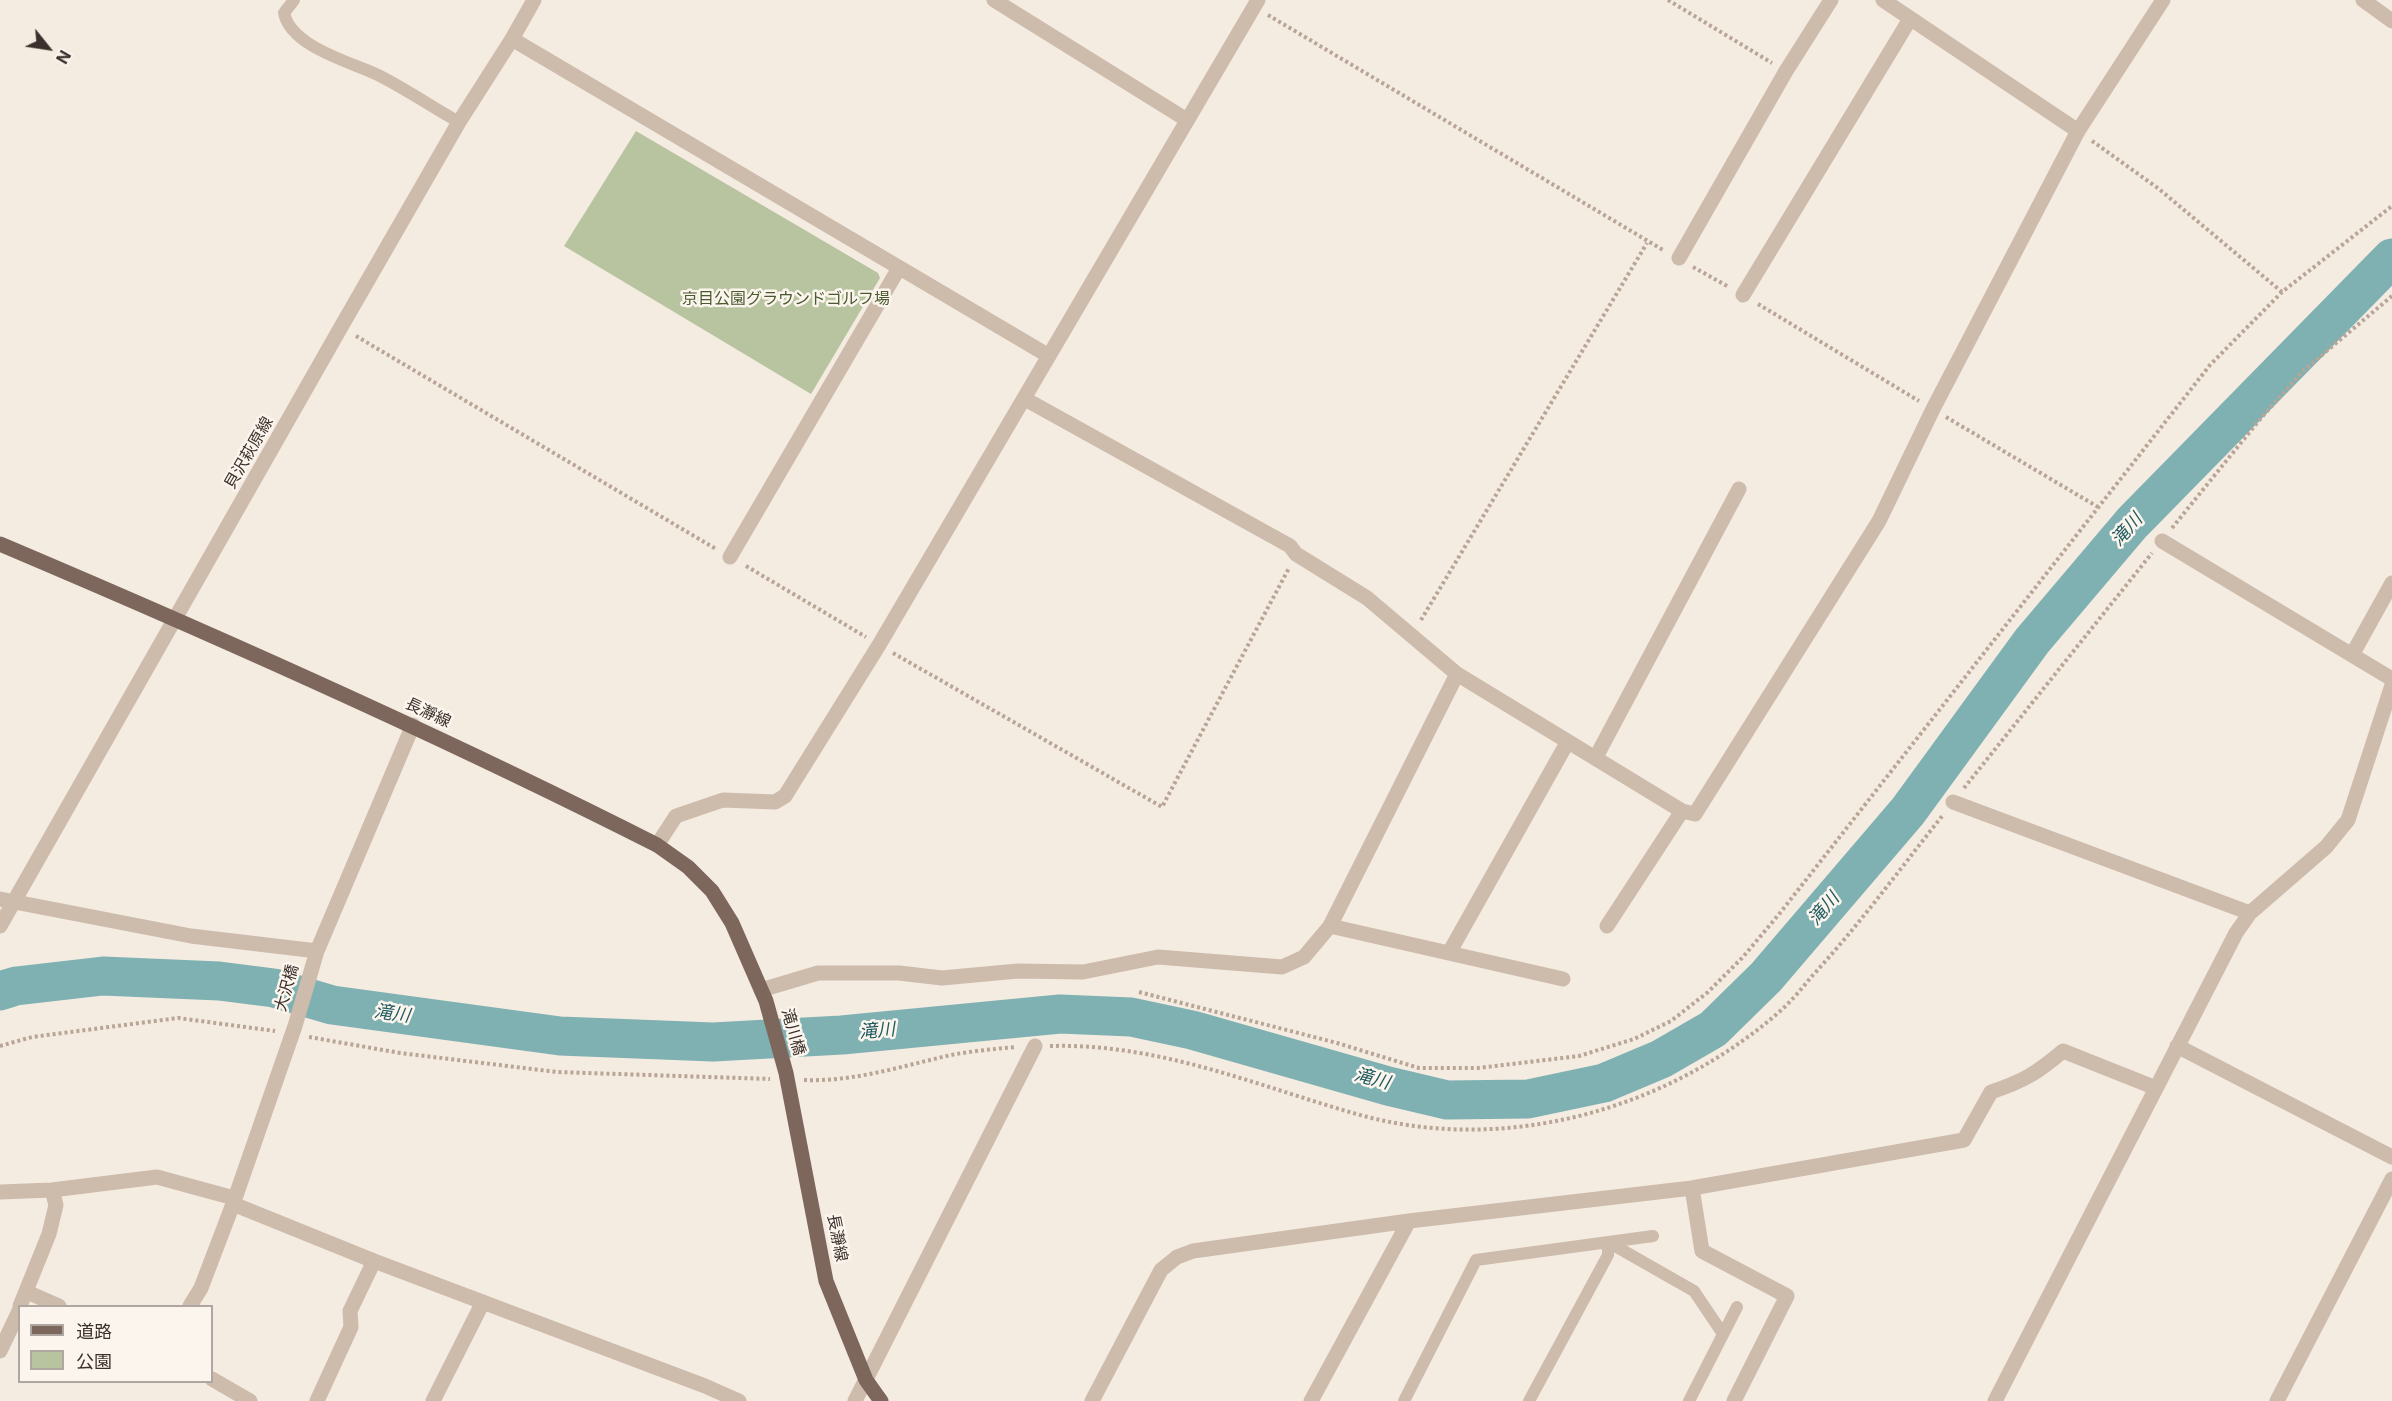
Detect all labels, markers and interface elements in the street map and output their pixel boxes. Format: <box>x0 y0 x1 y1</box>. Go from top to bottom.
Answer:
north arrow <box>18 18 78 78</box>
text: N <box>52 47 75 67</box>
park label: 京目公園グラウンドゴルフ場 <box>682 289 890 309</box>
street label: 貝沢萩原線 <box>221 414 277 492</box>
water label: 滝川 <box>2107 509 2147 551</box>
street label: 長瀞線 <box>402 694 454 732</box>
water label: 滝川 <box>1804 888 1844 930</box>
street label: 大沢橋 <box>271 962 303 1014</box>
water label: 滝川 <box>373 1001 411 1027</box>
street label: 滝川橋 <box>777 1006 809 1058</box>
water label: 滝川 <box>858 1019 896 1043</box>
water label: 滝川 <box>1352 1064 1392 1094</box>
street label: 長瀞線 <box>823 1213 851 1263</box>
legend <box>18 1305 213 1383</box>
text: 道路 <box>76 1321 112 1342</box>
text: 公園 <box>76 1351 112 1372</box>

